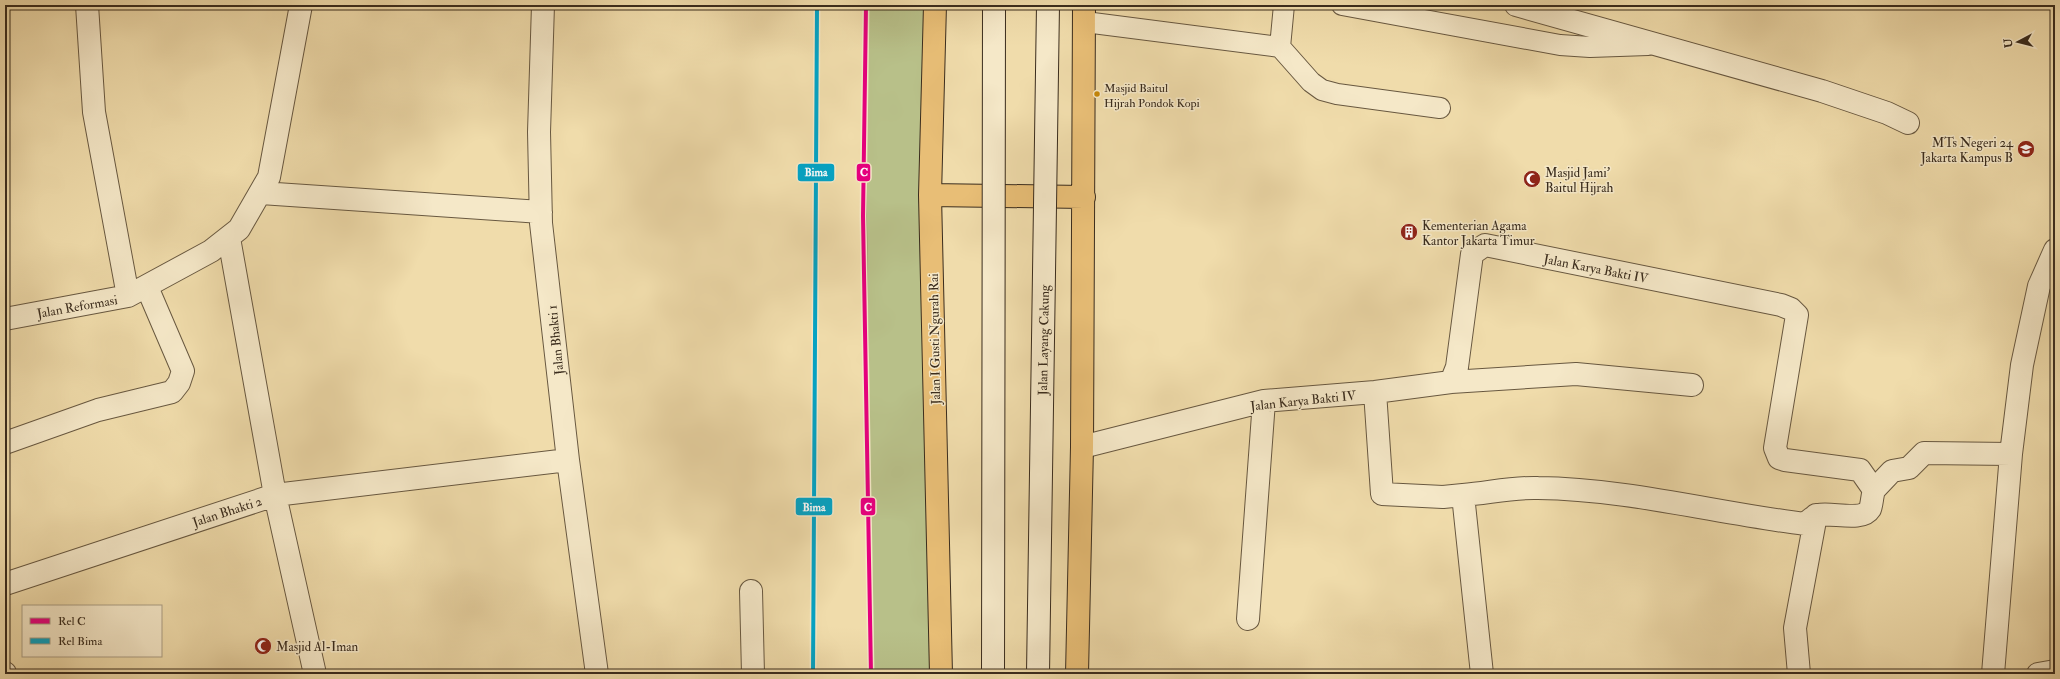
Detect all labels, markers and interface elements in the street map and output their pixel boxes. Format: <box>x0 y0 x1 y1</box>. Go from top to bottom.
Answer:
north arrow <box>1998 22 2038 62</box>
text: U <box>2001 37 2016 49</box>
place label: Masjid Baitul Hijrah Pondok Kopi <box>1104 81 1200 111</box>
marker: Masjid Baitul Hijrah Pondok Kopi <box>1092 89 1102 99</box>
place label: MTs Negeri 24 Jakarta Kampus B <box>1920 135 2014 167</box>
school or university icon: MTs Negeri 24 Jakarta Kampus B <box>2016 139 2036 159</box>
line badge: Bima <box>797 163 835 182</box>
line badge: C <box>856 163 871 182</box>
place label: Masjid Jami' Baitul Hijrah <box>1545 165 1614 196</box>
text: Bima <box>804 166 828 179</box>
text: C <box>860 166 868 179</box>
mosque icon: Masjid Jami' Baitul Hijrah <box>1522 169 1542 189</box>
place label: Kementerian Agama Kantor Jakarta Timur <box>1422 218 1535 249</box>
building icon: Kementerian Agama Kantor Jakarta Timur <box>1399 222 1419 242</box>
street label: Jalan Karya Bakti IV <box>1541 251 1650 288</box>
street label: Jalan I Gusti Ngurah Rai <box>926 273 944 406</box>
street label: Jalan Layang Cakung <box>1035 284 1054 397</box>
street label: Jalan Reformasi <box>35 292 119 322</box>
street label: Jalan Bhakti 1 <box>544 304 568 377</box>
street label: Jalan Karya Bakti IV <box>1248 387 1358 416</box>
street label: Jalan Bhakti 2 <box>190 493 264 531</box>
line badge: Bima <box>795 497 833 516</box>
line badge: C <box>860 497 876 516</box>
text: Bima <box>802 501 826 514</box>
text: C <box>864 501 872 514</box>
legend <box>22 605 162 657</box>
text: Rel C <box>58 614 86 629</box>
text: Rel Bima <box>58 634 103 649</box>
mosque icon: Masjid Al-Iman <box>253 636 273 656</box>
place label: Masjid Al-Iman <box>276 639 359 655</box>

